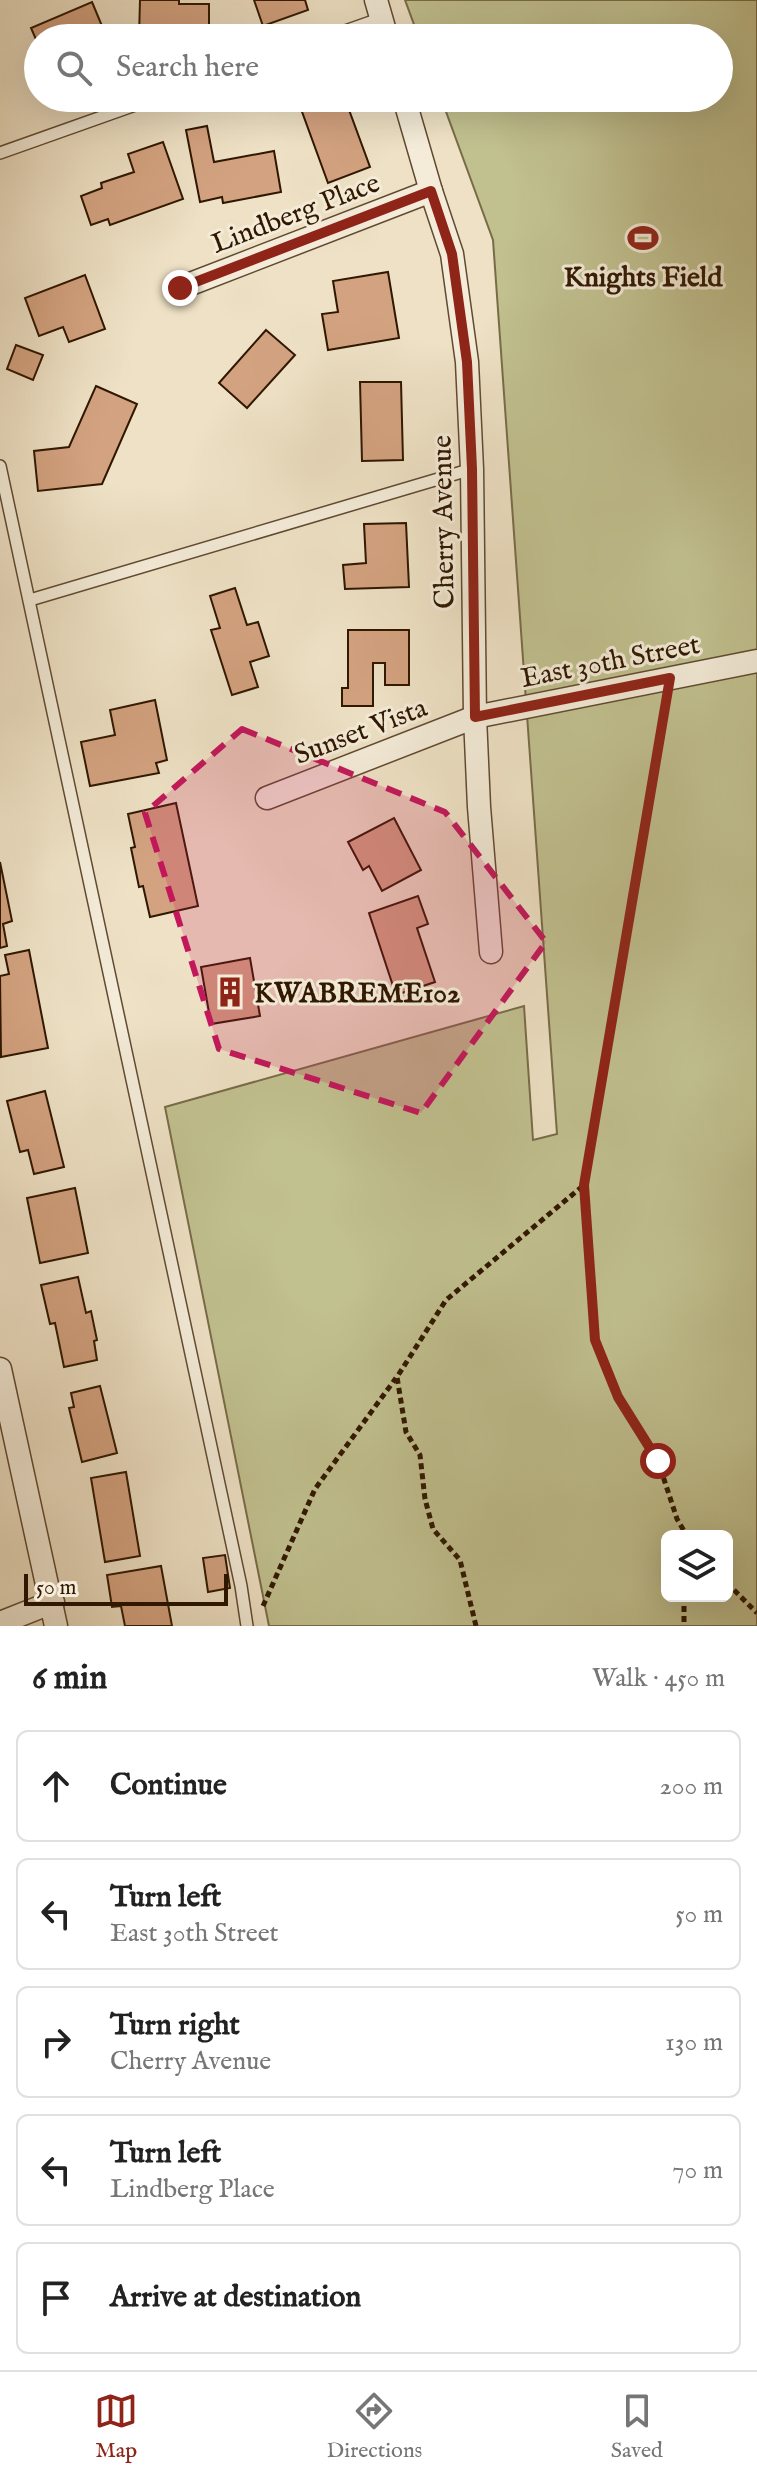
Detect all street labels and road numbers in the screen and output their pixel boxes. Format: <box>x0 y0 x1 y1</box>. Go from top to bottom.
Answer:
street label: Lindberg Place <box>207 166 385 262</box>
street label: Cherry Avenue <box>425 435 464 609</box>
street label: East 30th Street <box>518 628 703 697</box>
street label: Sunset Vista <box>289 691 433 774</box>

